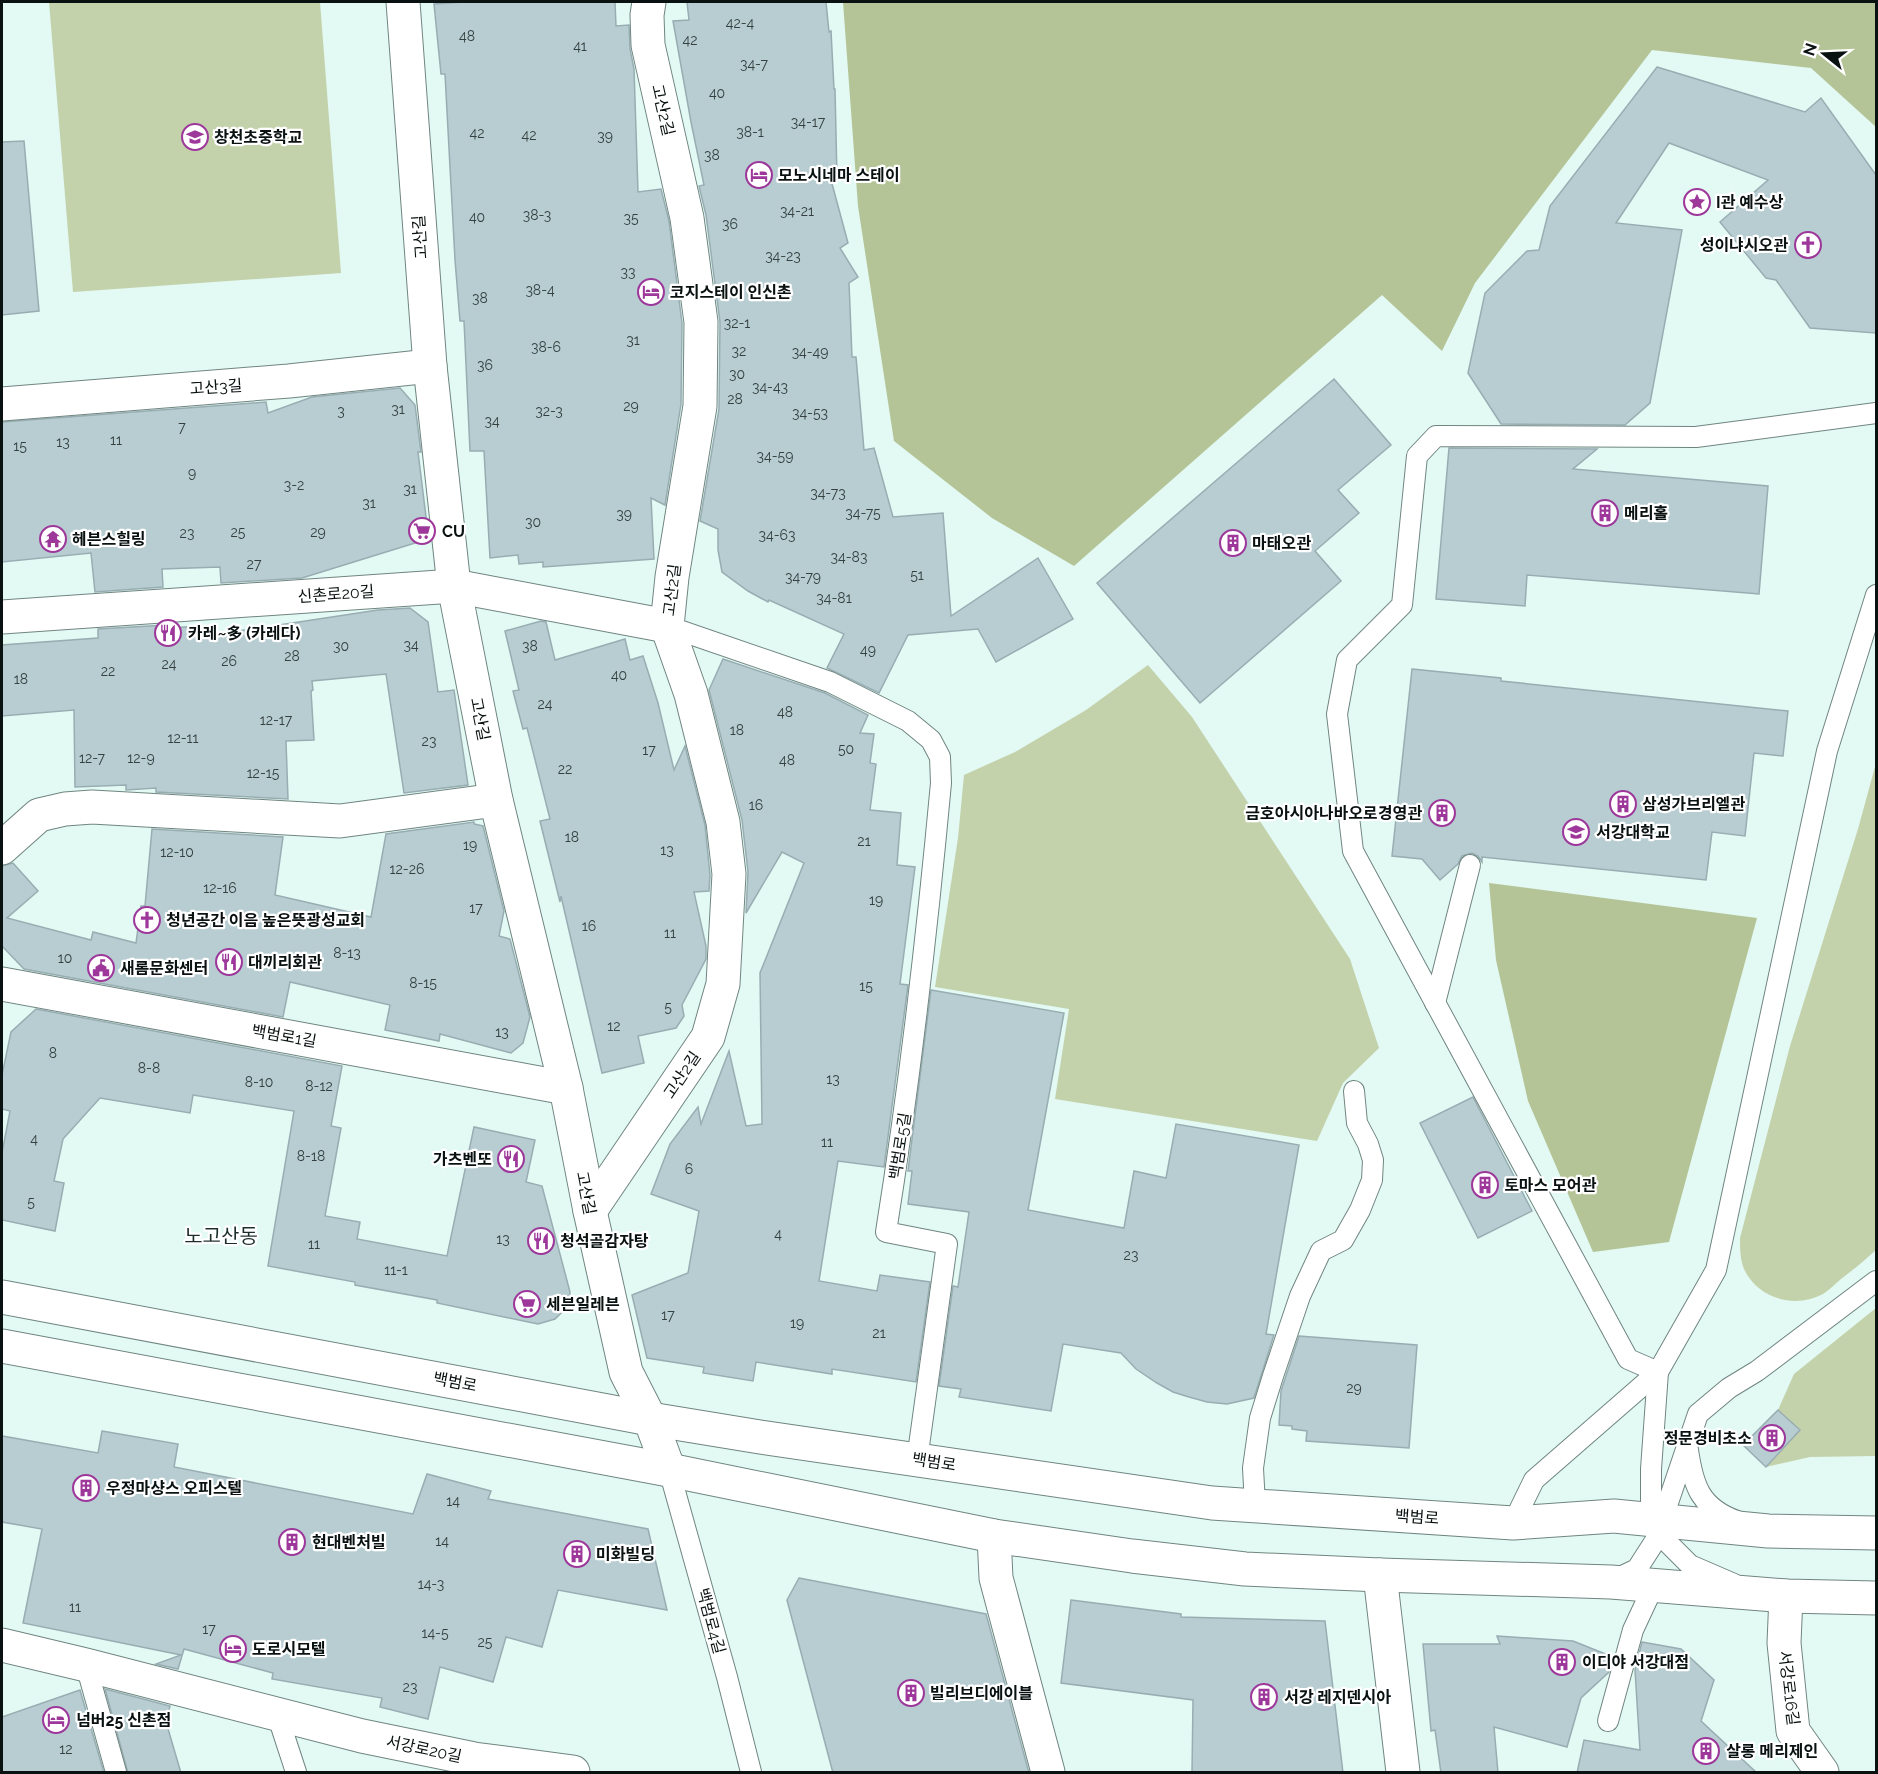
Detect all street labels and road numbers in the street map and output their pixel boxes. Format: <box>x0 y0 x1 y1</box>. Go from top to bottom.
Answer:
street label: 고산2길 <box>648 82 678 138</box>
street label: 고산길 <box>409 214 431 260</box>
street label: 고산3길 <box>189 376 243 398</box>
street label: 고산2길 <box>659 563 685 617</box>
street label: 신촌로20길 <box>297 582 375 606</box>
street label: 고산길 <box>466 696 494 742</box>
street label: 백범로1길 <box>250 1021 318 1051</box>
street label: 고산2길 <box>659 1048 705 1102</box>
street label: 백범로5길 <box>885 1111 915 1181</box>
street label: 고산길 <box>572 1170 600 1216</box>
street label: 백범로 <box>432 1368 479 1396</box>
street label: 백범로 <box>911 1449 958 1475</box>
street label: 백범로 <box>1394 1506 1440 1528</box>
street label: 백범로4길 <box>693 1586 729 1656</box>
street label: 서강로16길 <box>1775 1649 1803 1727</box>
street label: 서강로20길 <box>384 1732 464 1766</box>

